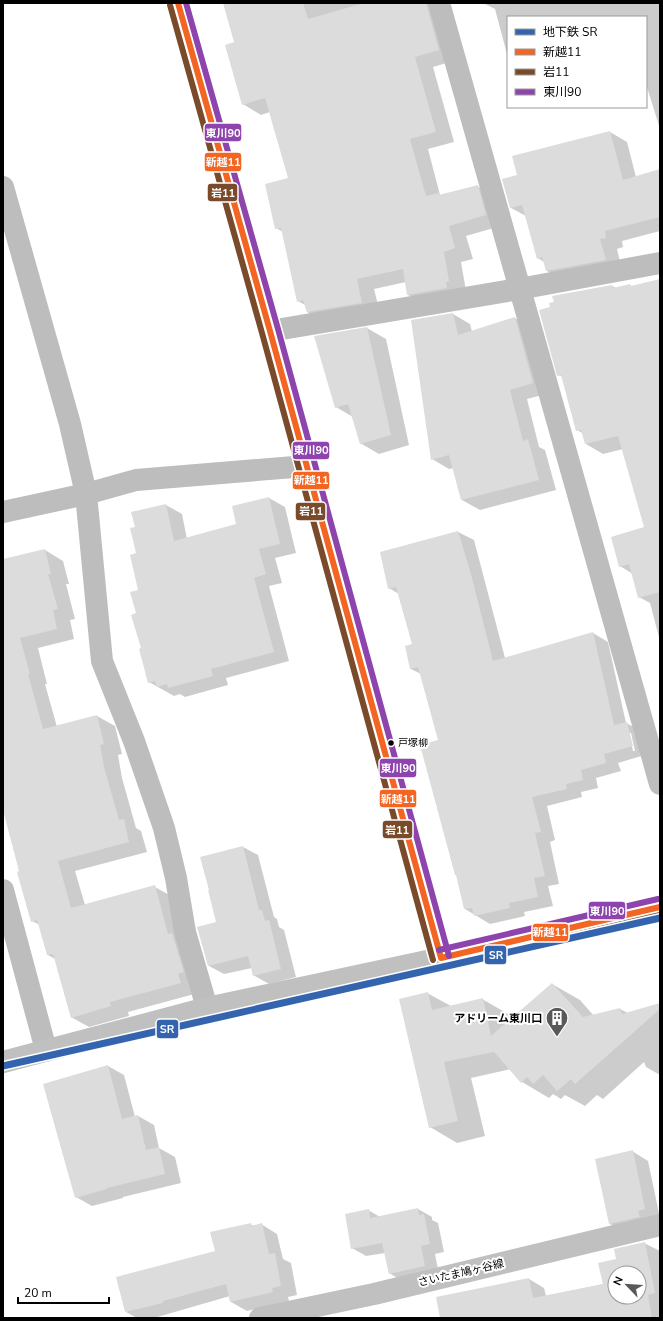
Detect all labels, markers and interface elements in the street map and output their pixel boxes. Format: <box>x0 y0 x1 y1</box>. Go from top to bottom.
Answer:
legend <box>507 16 647 108</box>
text: 地下鉄 SR <box>543 24 598 40</box>
text: 新越11 <box>543 44 581 60</box>
text: 岩11 <box>543 64 569 80</box>
text: 東川90 <box>543 84 581 100</box>
line badge: 東川90 <box>204 123 242 142</box>
text: 東川90 <box>205 126 241 141</box>
line badge: 新越11 <box>204 152 242 172</box>
text: 新越11 <box>205 155 241 170</box>
line badge: 岩11 <box>207 183 238 202</box>
text: 岩11 <box>211 186 235 201</box>
line badge: 東川90 <box>292 441 330 460</box>
text: 東川90 <box>293 443 329 458</box>
line badge: 新越11 <box>292 471 330 490</box>
text: 新越11 <box>293 473 329 488</box>
line badge: 岩11 <box>295 502 326 521</box>
text: 岩11 <box>299 504 323 519</box>
place label: 戸塚柳 <box>398 736 428 750</box>
marker: 戸塚柳 <box>386 738 396 748</box>
line badge: 東川90 <box>379 758 417 778</box>
text: 東川90 <box>380 761 416 776</box>
line badge: 新越11 <box>379 789 417 808</box>
text: 新越11 <box>380 792 416 807</box>
line badge: 岩11 <box>382 820 413 839</box>
text: 岩11 <box>385 823 409 838</box>
line badge: 東川90 <box>588 901 626 920</box>
text: 東川90 <box>589 904 625 919</box>
line badge: 新越11 <box>532 923 569 942</box>
text: 新越11 <box>532 925 568 940</box>
line badge: SR <box>484 945 507 965</box>
text: SR <box>489 948 504 963</box>
building icon: アドリーム東川口 <box>544 1005 570 1038</box>
place label: アドリーム東川口 <box>454 1011 542 1026</box>
line badge: SR <box>156 1019 179 1039</box>
text: SR <box>160 1022 175 1037</box>
street label: さいたま鳩ヶ谷線 <box>417 1256 505 1290</box>
north arrow <box>607 1265 647 1305</box>
text: N <box>610 1274 627 1288</box>
scale bar <box>18 1279 109 1305</box>
text: 20 m <box>24 1285 52 1301</box>

